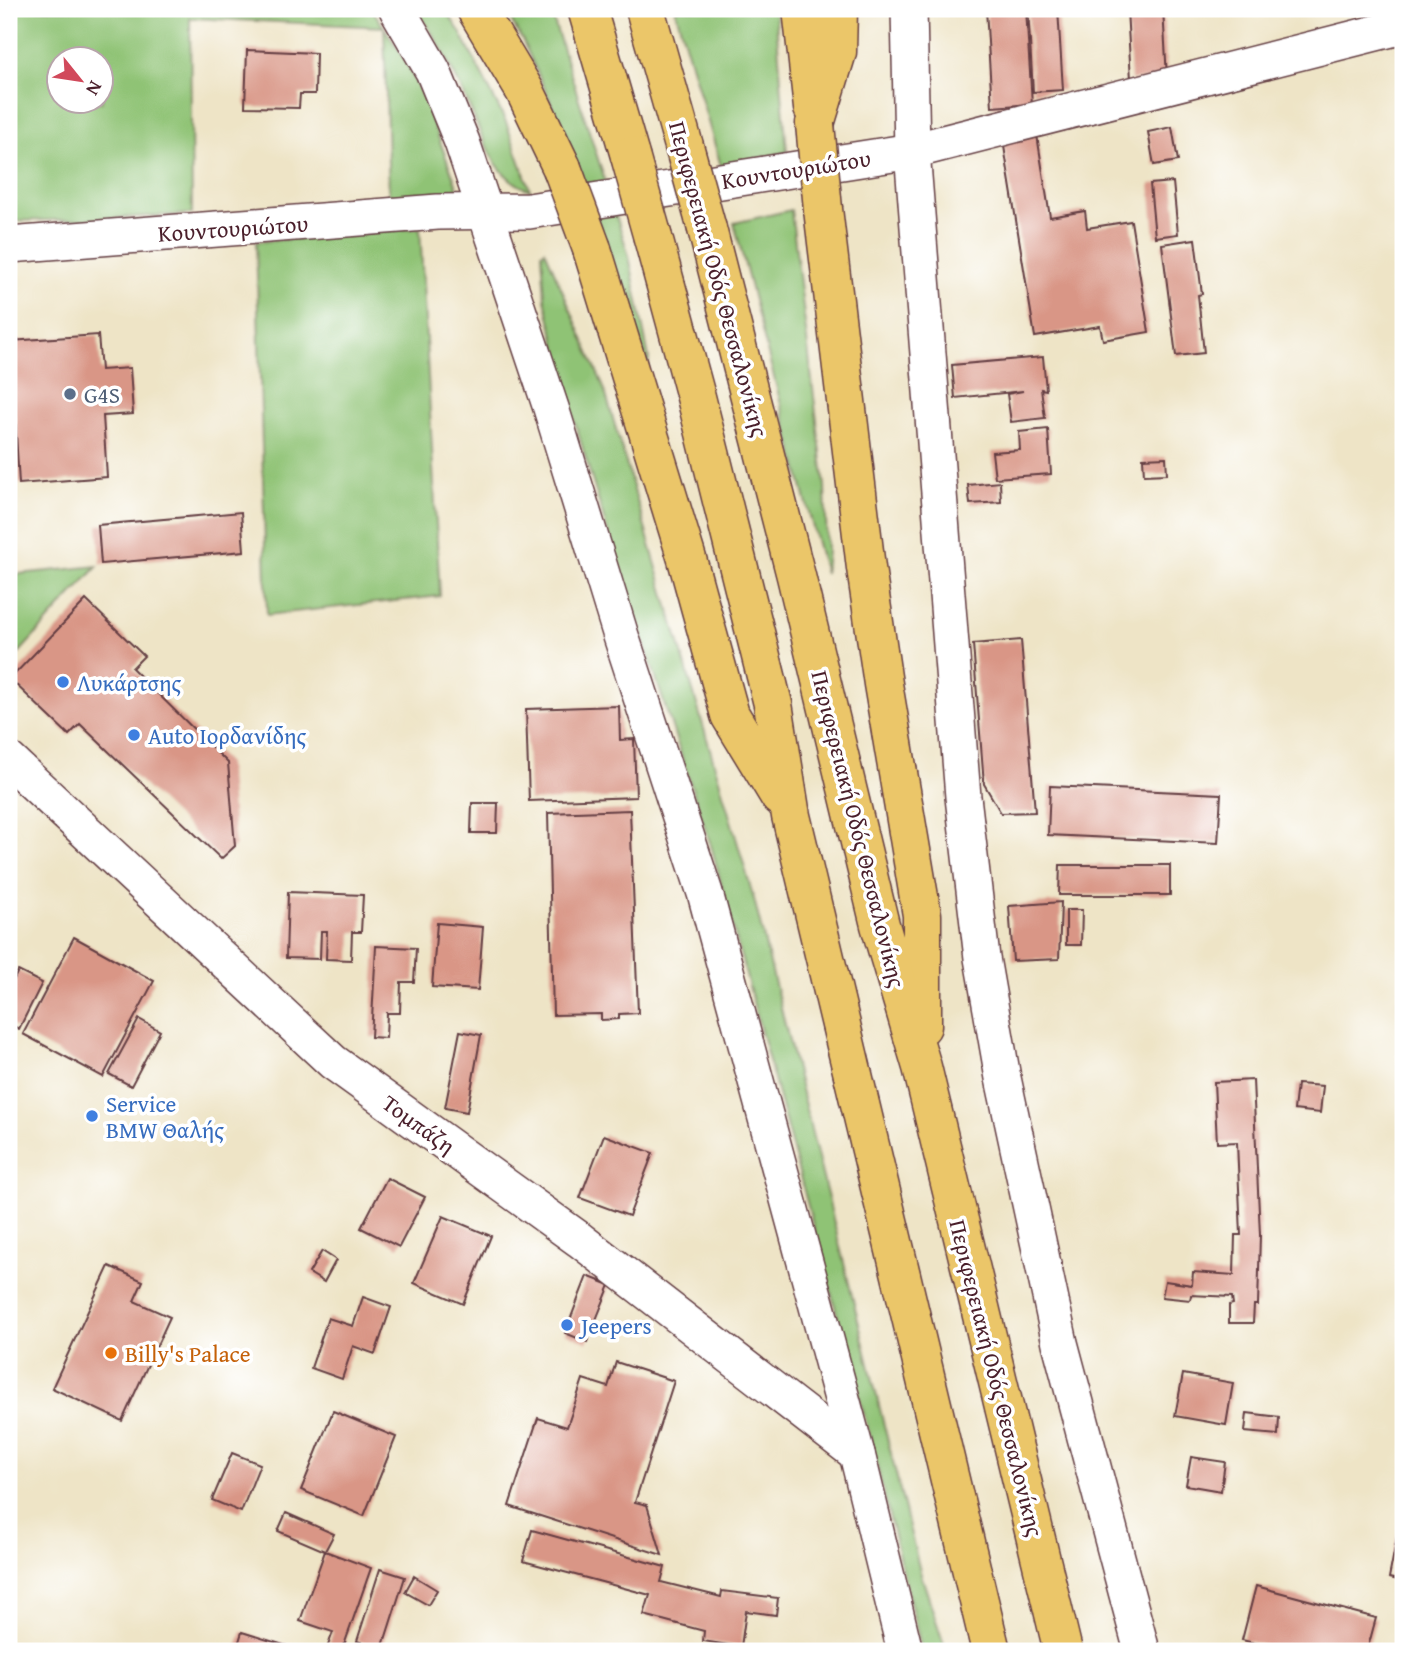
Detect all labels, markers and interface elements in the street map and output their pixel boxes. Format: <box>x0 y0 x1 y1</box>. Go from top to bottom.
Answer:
north arrow <box>46 46 116 116</box>
text: N <box>79 76 110 101</box>
street label: Περιφερειακή Οδός Θεσσαλονίκης <box>661 117 777 441</box>
street label: Κουντουριώτου <box>719 141 873 197</box>
street label: Κουντουριώτου <box>157 206 309 250</box>
place label: G4S <box>84 378 120 411</box>
marker: G4S <box>62 386 78 402</box>
place label: Λυκάρτσης <box>77 666 181 699</box>
street label: Περιφερειακή Οδός Θεσσαλονίκης <box>804 667 914 991</box>
marker: Λυκάρτσης <box>55 674 71 690</box>
place label: Auto Ιορδανίδης <box>148 719 307 752</box>
marker: Auto Ιορδανίδης <box>126 727 142 743</box>
street label: Τομπάζη <box>376 1086 462 1162</box>
place label: Service BMW Θαλής <box>106 1087 224 1146</box>
marker: Service BMW Θαλής <box>84 1108 100 1124</box>
street label: Περιφερειακή Οδός Θεσσαλονίκης <box>942 1216 1052 1540</box>
place label: Jeepers <box>578 1309 652 1342</box>
marker: Jeepers <box>559 1317 575 1333</box>
place label: Billy's Palace <box>125 1337 251 1370</box>
marker: Billy's Palace <box>103 1345 119 1361</box>

